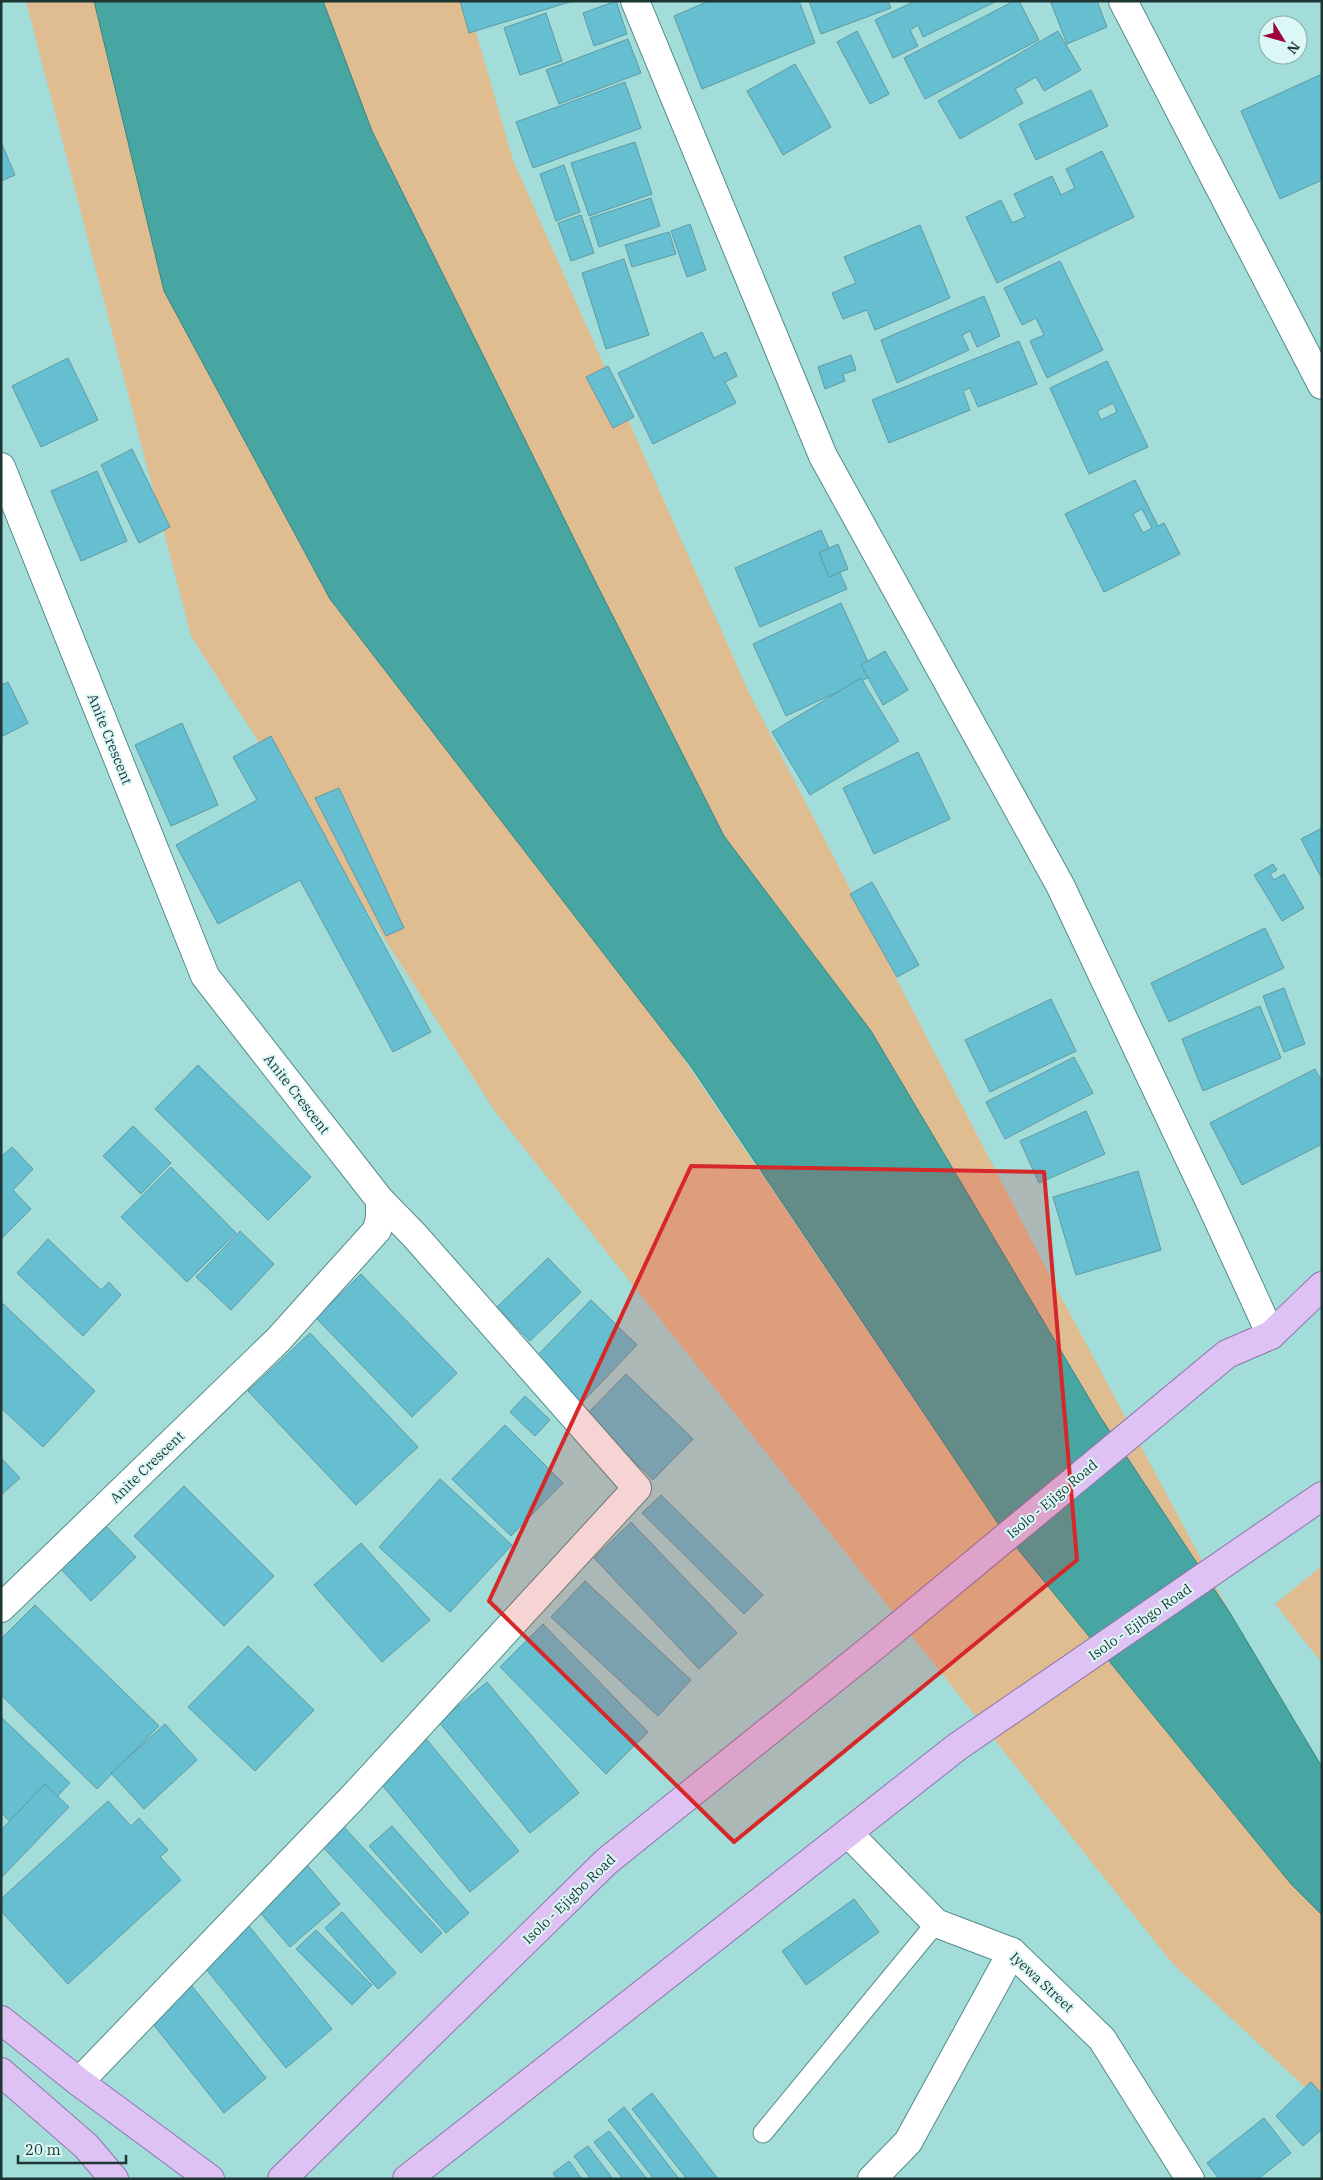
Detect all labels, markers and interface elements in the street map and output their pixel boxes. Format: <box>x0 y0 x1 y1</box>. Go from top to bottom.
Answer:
north arrow <box>1258 15 1308 65</box>
text: N <box>1283 38 1304 58</box>
street label: Anite Crescent <box>84 691 136 787</box>
street label: Anite Crescent <box>260 1050 334 1138</box>
street label: Anite Crescent <box>106 1427 188 1507</box>
street label: Isolo - Ejigo Road <box>1003 1455 1102 1542</box>
street label: Isolo - Ejibgo Road <box>1085 1579 1195 1664</box>
street label: Isolo - Ejigbo Road <box>519 1850 619 1948</box>
street label: Iyewa Street <box>1006 1948 1078 2016</box>
scale bar <box>18 2132 125 2164</box>
text: 20 m <box>25 2140 61 2159</box>

